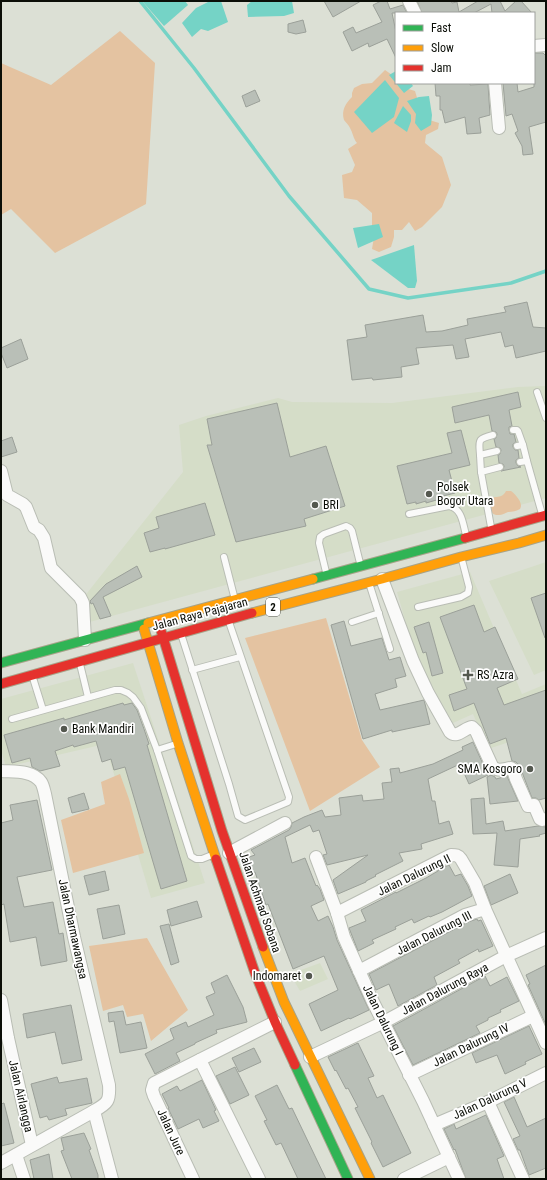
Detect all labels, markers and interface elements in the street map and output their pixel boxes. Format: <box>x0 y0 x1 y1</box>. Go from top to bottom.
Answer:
legend <box>395 12 535 84</box>
text: Fast <box>431 21 452 35</box>
text: Slow <box>431 41 454 55</box>
text: Jam <box>431 61 452 75</box>
place label: Polsek Bogor Utara <box>437 480 493 508</box>
marker: Polsek Bogor Utara <box>424 489 434 499</box>
place label: BRI <box>323 498 339 512</box>
marker: BRI <box>310 500 320 510</box>
street label: Jalan Raya Pajajaran <box>151 594 249 633</box>
road number: 2 <box>266 598 280 616</box>
place label: RS Azra <box>477 668 514 682</box>
marker: RS Azra <box>462 669 474 681</box>
place label: Bank Mandiri <box>72 722 134 736</box>
marker: Bank Mandiri <box>59 724 69 734</box>
place label: SMA Kosgoro <box>458 762 522 776</box>
marker: SMA Kosgoro <box>525 764 535 774</box>
street label: Jalan Achmad Sobana <box>236 850 284 955</box>
street label: Jalan Dalurung II <box>375 851 453 899</box>
street label: Jalan Dharmawangsa <box>56 878 90 981</box>
street label: Jalan Dalurung III <box>394 908 474 958</box>
street label: Jalan Dalurung Raya <box>399 960 491 1018</box>
place label: Indomaret <box>253 969 301 983</box>
marker: Indomaret <box>304 971 314 981</box>
street label: Jalan Dalurung I <box>360 982 406 1058</box>
street label: Jalan Dalurung IV <box>430 1020 512 1070</box>
street label: Jalan Airlangga <box>6 1058 36 1134</box>
street label: Jalan Dalurung V <box>451 1076 530 1122</box>
street label: Jalan Jure <box>154 1107 188 1158</box>

